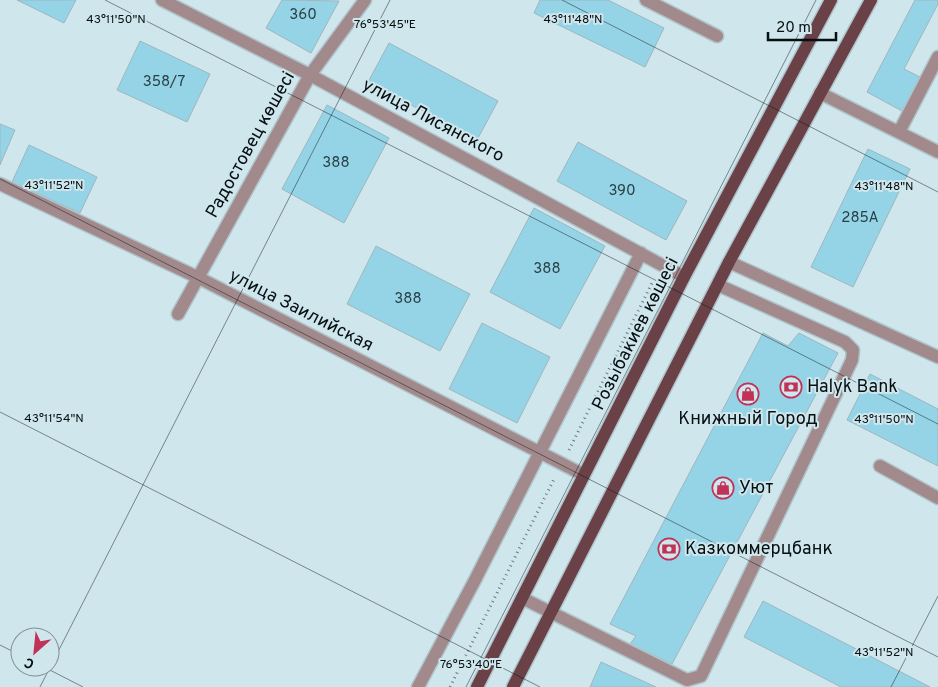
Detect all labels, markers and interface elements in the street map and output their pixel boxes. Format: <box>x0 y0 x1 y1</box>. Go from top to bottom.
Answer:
house number: 360 <box>289 6 317 25</box>
scale bar <box>768 10 836 42</box>
text: 43°11'50"N <box>86 12 146 28</box>
text: 43°11'48"N <box>543 12 603 28</box>
text: 76°53'45"E <box>354 17 416 33</box>
text: 20 m <box>776 19 811 38</box>
street label: Радостовец көшесі <box>201 68 301 222</box>
house number: 358/7 <box>143 73 185 92</box>
street label: улица Лисянского <box>358 74 508 168</box>
house number: 388 <box>322 154 350 173</box>
text: 43°11'52"N <box>24 178 84 194</box>
text: 43°11'48"N <box>854 179 914 195</box>
house number: 390 <box>608 182 636 201</box>
house number: 285А <box>841 209 879 228</box>
street label: Розыбакиев көшесі <box>587 254 685 414</box>
house number: 388 <box>533 260 561 279</box>
street label: улица Заилийская <box>225 265 377 357</box>
house number: 388 <box>394 290 422 309</box>
bank icon: Halyk Bank <box>779 375 803 399</box>
place label: Halyk Bank <box>807 376 898 399</box>
shop icon: Книжный Город <box>736 382 760 406</box>
place label: Книжный Город <box>678 408 818 431</box>
text: 43°11'54"N <box>24 411 84 427</box>
text: 43°11'50"N <box>854 412 914 428</box>
shop icon: Уют <box>711 476 735 500</box>
place label: Уют <box>739 477 773 500</box>
bank icon: Казкоммерцбанк <box>657 537 681 561</box>
place label: Казкоммерцбанк <box>685 538 833 561</box>
north arrow <box>10 627 60 677</box>
text: 43°11'52"N <box>854 645 914 661</box>
text: С <box>22 653 38 672</box>
text: 76°53'40"E <box>440 657 502 673</box>

